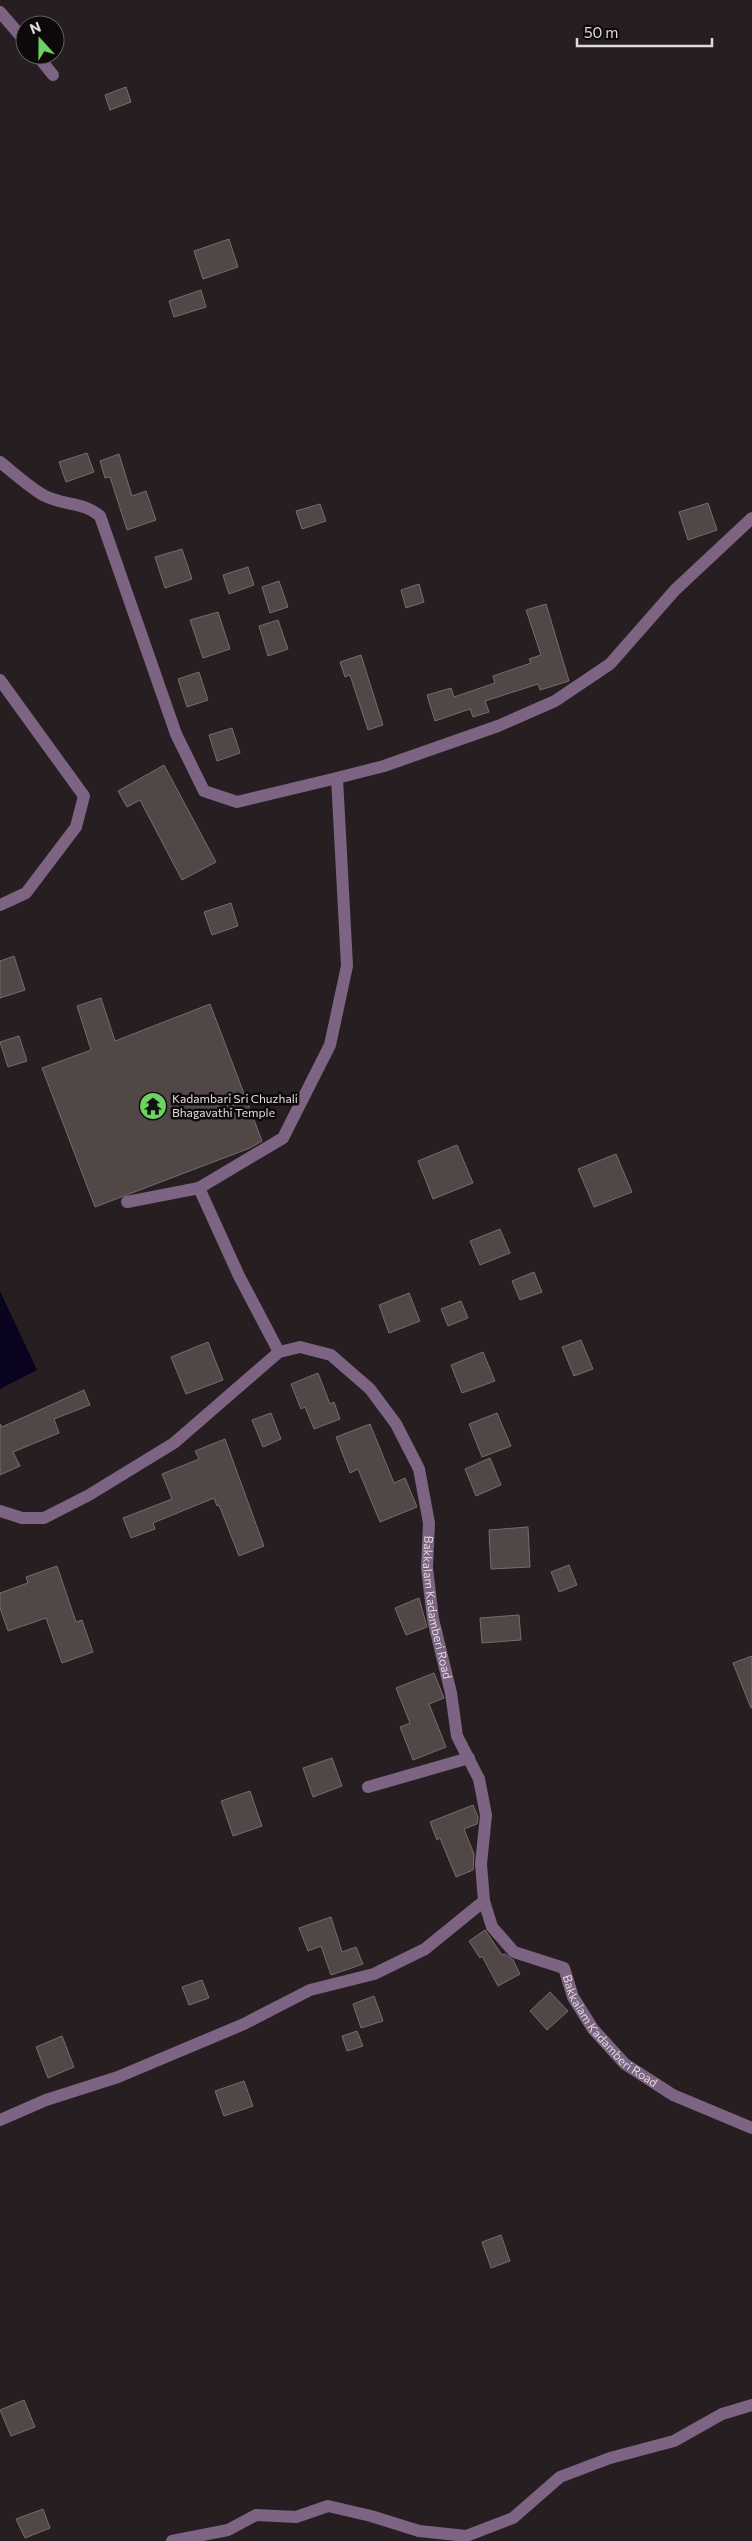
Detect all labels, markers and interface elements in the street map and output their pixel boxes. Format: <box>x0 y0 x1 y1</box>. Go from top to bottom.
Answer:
north arrow <box>15 15 65 65</box>
scale bar <box>577 15 712 47</box>
text: N <box>27 18 43 37</box>
text: 50 m <box>584 23 618 41</box>
temple icon: Kadambari Sri Chuzhali Bhagavathi Temple <box>138 1091 168 1121</box>
place label: Kadambari Sri Chuzhali Bhagavathi Temple <box>172 1091 298 1119</box>
street label: Bakkalam Kadamberi Road <box>421 1535 455 1680</box>
street label: Bakkalam Kadamberi Road <box>560 1973 661 2089</box>

